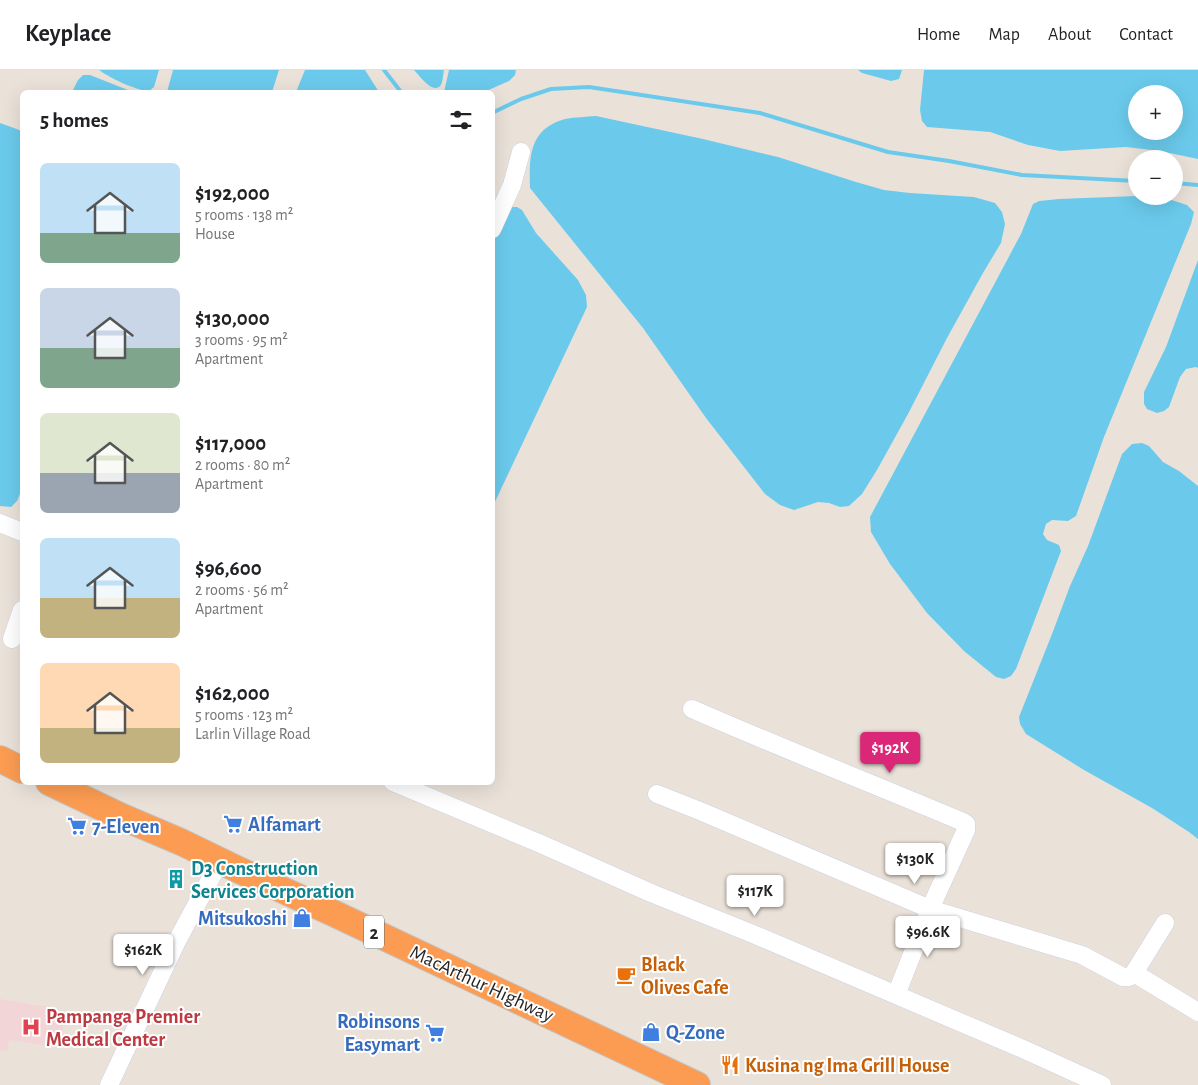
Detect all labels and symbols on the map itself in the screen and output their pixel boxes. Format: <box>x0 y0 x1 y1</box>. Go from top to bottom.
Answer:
pin: $192K <box>855 732 925 774</box>
supermarket icon: Alfamart <box>222 813 244 835</box>
supermarket icon: 7-Eleven <box>66 815 88 837</box>
place label: Alfamart <box>248 815 321 835</box>
place label: 7-Eleven <box>92 817 160 837</box>
pin: $130K <box>880 842 950 885</box>
place label: D3 Construction Services Corporation <box>191 859 355 902</box>
building icon: D3 Construction Services Corporation <box>165 868 187 890</box>
pin: $117K <box>720 874 790 917</box>
shop icon: Mitsukoshi <box>291 907 313 929</box>
place label: Mitsukoshi <box>198 909 287 929</box>
road number: 2 <box>364 916 384 949</box>
pin: $96.6K <box>887 916 969 958</box>
pin: $162K <box>108 934 178 976</box>
street label: MacArthur Highway <box>407 942 557 1026</box>
place label: Black Olives Cafe <box>641 955 729 998</box>
cafe icon: Black Olives Cafe <box>615 964 637 986</box>
place label: Pampanga Premier Medical Center <box>46 1007 200 1050</box>
place label: Robinsons Easymart <box>337 1012 420 1055</box>
hospital icon: Pampanga Premier Medical Center <box>20 1016 42 1038</box>
shop icon: Q-Zone <box>640 1021 662 1043</box>
supermarket icon: Robinsons Easymart <box>424 1022 446 1044</box>
place label: Q-Zone <box>666 1023 725 1044</box>
restaurant icon: Kusina ng Ima Grill House <box>719 1054 741 1076</box>
place label: Kusina ng Ima Grill House <box>745 1056 949 1076</box>

